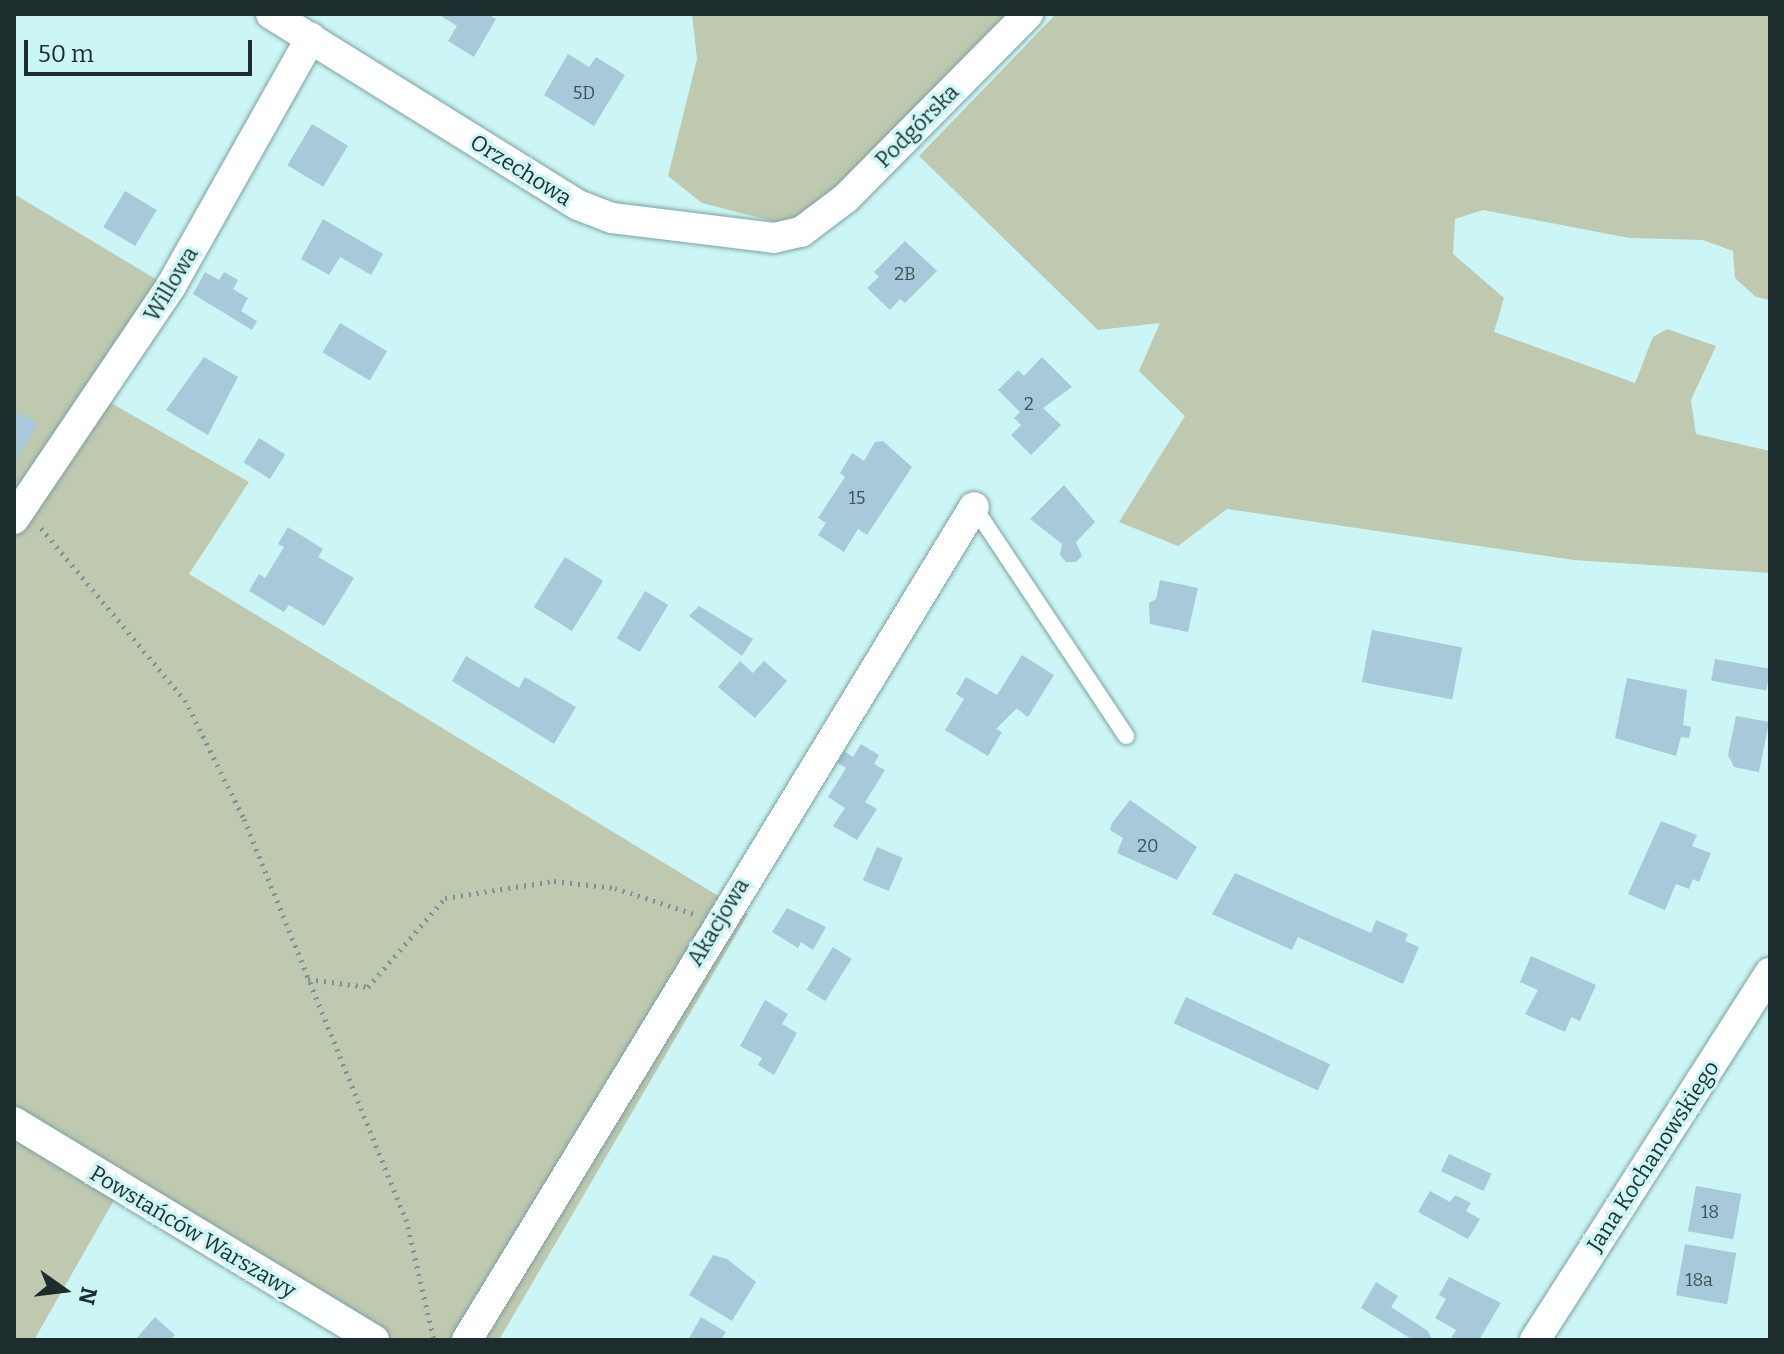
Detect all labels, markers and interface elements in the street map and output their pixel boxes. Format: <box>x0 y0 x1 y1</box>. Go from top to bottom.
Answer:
scale bar <box>28 24 256 74</box>
text: 50 m <box>38 40 94 68</box>
street label: Podgórska <box>870 79 964 173</box>
house number: 5D <box>573 82 595 104</box>
street label: Orzechowa <box>466 129 576 211</box>
street label: Willowa <box>139 242 203 326</box>
house number: 2B <box>894 263 916 285</box>
house number: 2 <box>1024 393 1034 415</box>
house number: 15 <box>849 487 865 509</box>
house number: 20 <box>1137 835 1159 857</box>
street label: Akacjowa <box>682 873 754 971</box>
street label: Jana Kochanowskiego <box>1581 1056 1725 1256</box>
street label: Powstańców Warszawy <box>85 1160 301 1304</box>
house number: 18 <box>1701 1201 1719 1223</box>
north arrow <box>24 1250 104 1330</box>
house number: 18a <box>1685 1269 1713 1291</box>
text: N <box>73 1284 103 1307</box>

